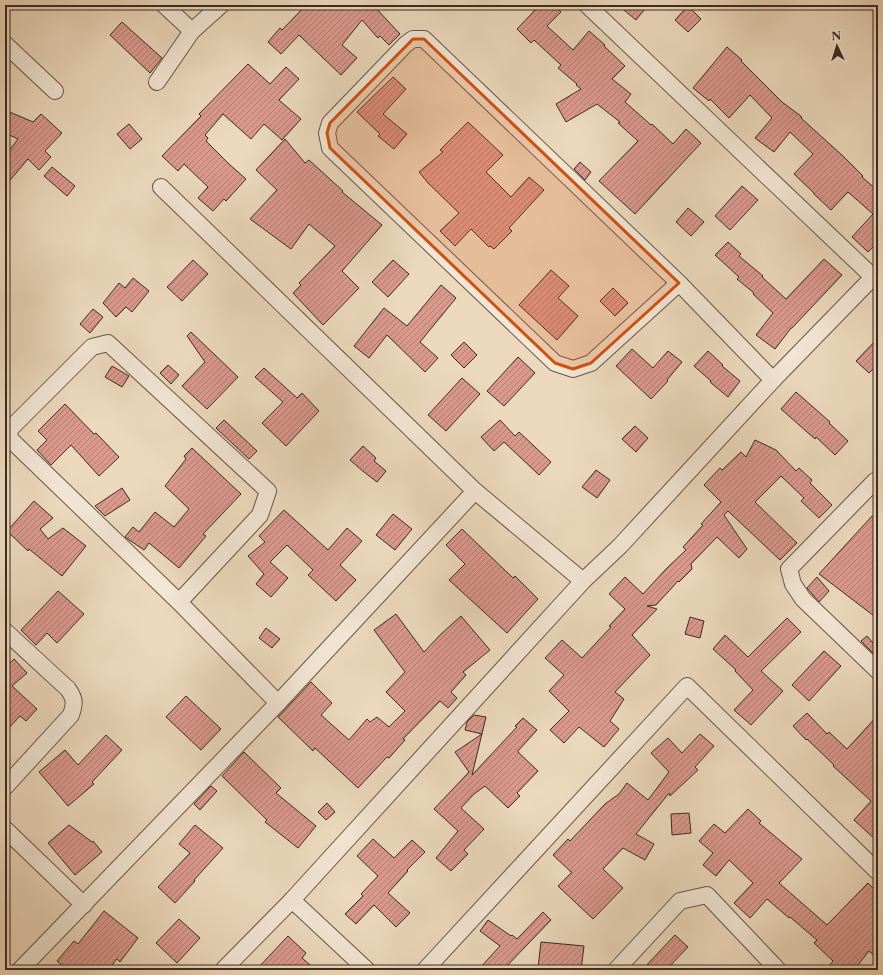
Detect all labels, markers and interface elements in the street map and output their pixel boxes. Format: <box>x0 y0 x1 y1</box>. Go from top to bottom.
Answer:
north arrow <box>817 26 857 66</box>
text: N <box>831 29 842 43</box>

